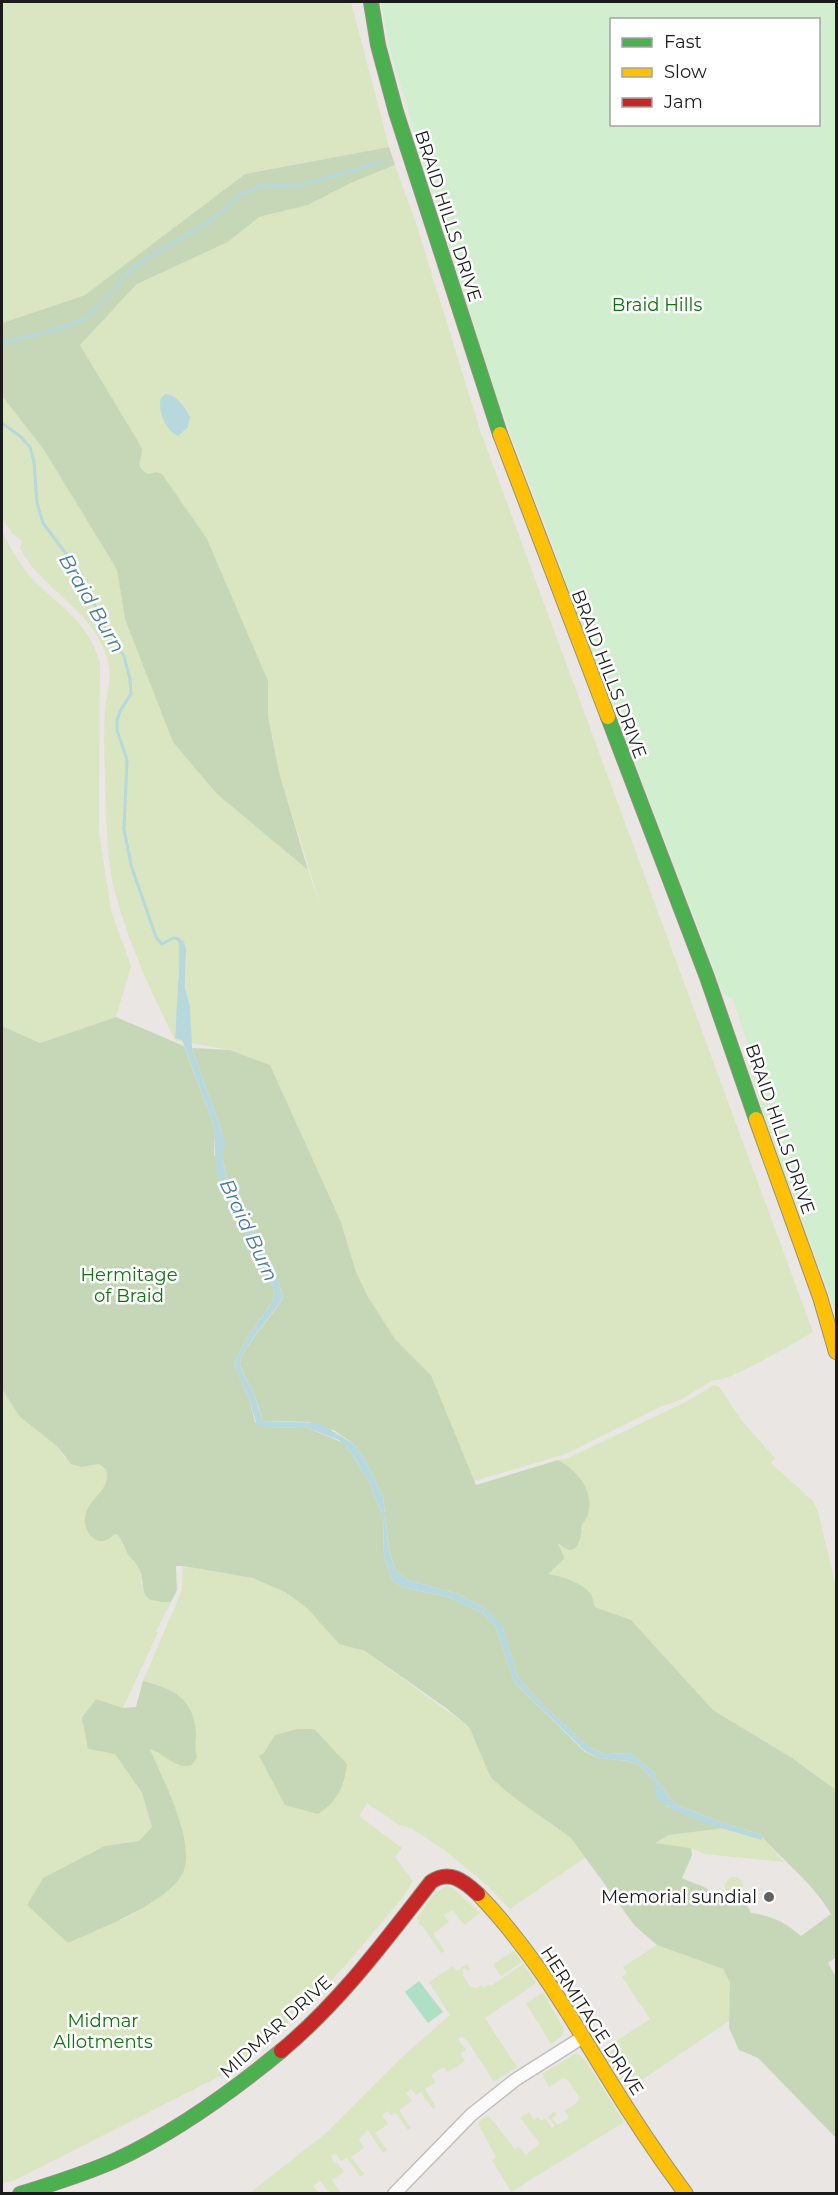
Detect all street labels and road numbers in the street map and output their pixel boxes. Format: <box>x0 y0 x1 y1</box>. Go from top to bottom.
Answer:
street label: BRAID HILLS DRIVE <box>410 128 486 304</box>
street label: BRAID HILLS DRIVE <box>567 587 651 761</box>
street label: BRAID HILLS DRIVE <box>740 1041 820 1217</box>
street label: HERMITAGE DRIVE <box>536 1943 648 2099</box>
street label: MIDMAR DRIVE <box>216 1971 336 2083</box>

